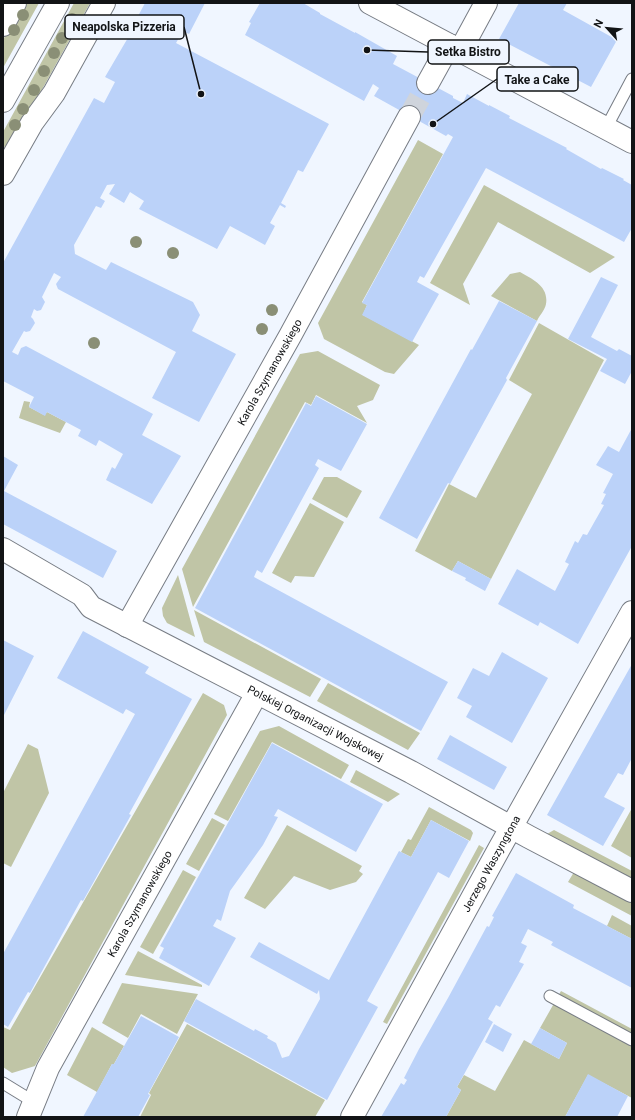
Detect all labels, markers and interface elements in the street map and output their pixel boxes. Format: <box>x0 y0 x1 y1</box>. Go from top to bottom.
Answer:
north arrow <box>587 8 627 48</box>
callout: Neapolska Pizzeria <box>65 15 184 39</box>
text: N <box>591 17 606 30</box>
text: Neapolska Pizzeria <box>72 20 176 34</box>
callout: Setka Bistro <box>428 40 509 64</box>
text: Setka Bistro <box>435 45 501 59</box>
callout: Take a Cake <box>497 67 578 91</box>
text: Take a Cake <box>504 73 570 87</box>
street label: Karola Szymanowskiego <box>235 317 305 428</box>
street label: Polskiej Organizacji Wojskowej <box>245 683 385 764</box>
street label: Jerzego Waszyngtona <box>460 813 523 914</box>
street label: Karola Szymanowskiego <box>105 848 175 960</box>

